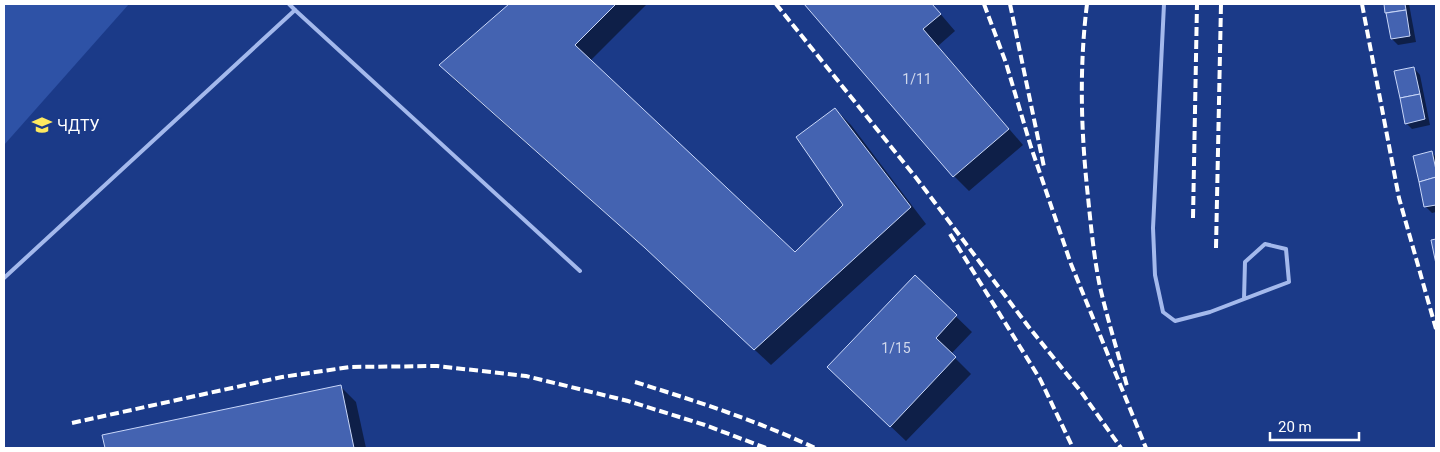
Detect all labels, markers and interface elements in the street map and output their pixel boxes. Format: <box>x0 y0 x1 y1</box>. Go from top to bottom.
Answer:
house number: 1/11 <box>902 71 932 87</box>
school or university icon: ЧДТУ <box>31 114 53 136</box>
place label: ЧДТУ <box>57 116 100 135</box>
house number: 1/15 <box>881 340 911 356</box>
scale bar <box>1270 410 1359 442</box>
text: 20 m <box>1278 418 1312 436</box>

